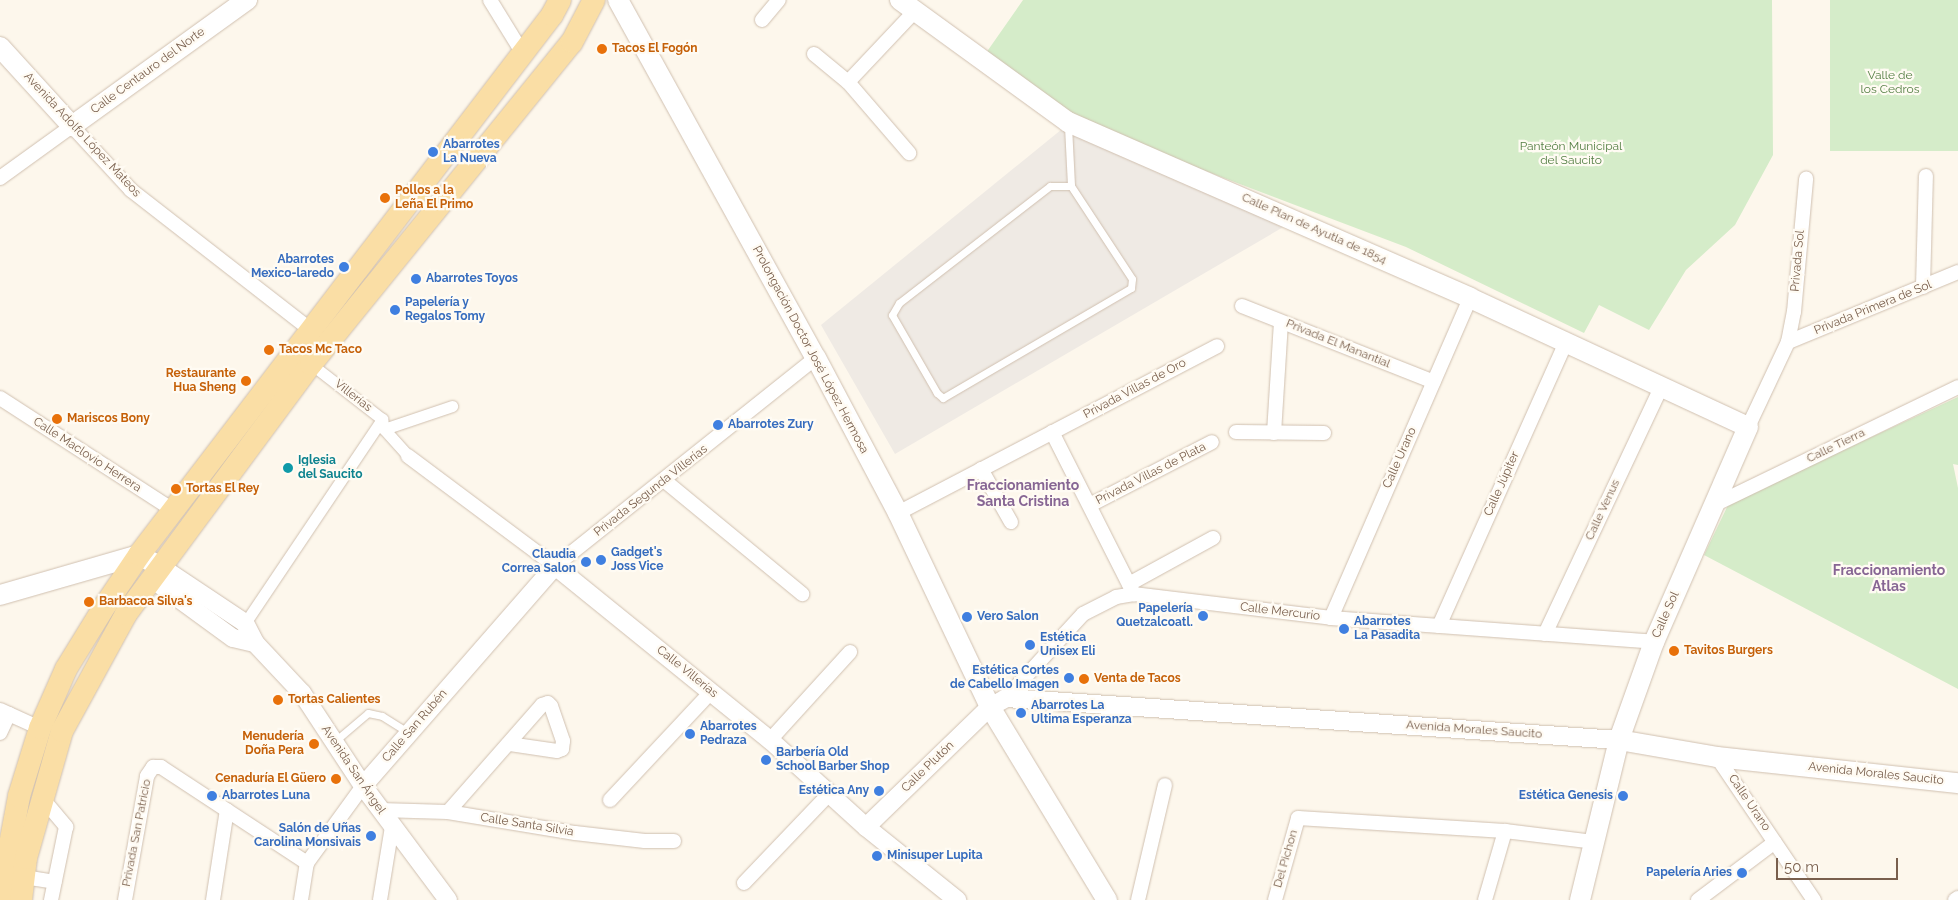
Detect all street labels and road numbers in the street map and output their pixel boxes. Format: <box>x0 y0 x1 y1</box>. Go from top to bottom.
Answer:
street label: Calle Centauro del Norte <box>88 25 208 117</box>
street label: Avenida Adolfo López Mateos <box>20 70 144 200</box>
street label: Calle Plan de Ayutla de 1854 <box>1239 190 1389 268</box>
street label: Privada Sol <box>1788 230 1808 292</box>
street label: Prolongación Doctor José López Hermosa <box>749 244 871 456</box>
street label: Privada Primera de Sol <box>1812 278 1934 338</box>
street label: Privada El Manantial <box>1284 316 1392 372</box>
street label: Privada Villas de Oro <box>1081 356 1189 422</box>
street label: Villerías <box>331 377 375 415</box>
street label: Calle Maclovio Herrera <box>30 415 144 495</box>
street label: Calle Urano <box>1380 425 1420 491</box>
street label: Calle Tierra <box>1804 426 1868 466</box>
street label: Privada Villas de Plata <box>1093 440 1209 508</box>
street label: Privada Segunda Villerías <box>591 442 711 540</box>
street label: Calle Júpiter <box>1481 449 1523 519</box>
street label: Calle Venus <box>1583 477 1623 543</box>
street label: Calle Sol <box>1649 590 1683 640</box>
street label: Calle Mercurio <box>1239 600 1321 624</box>
street label: Calle Villerías <box>653 643 721 701</box>
street label: Calle San Rubén <box>380 687 450 765</box>
street label: Avenida Morales Saucito <box>1406 718 1542 742</box>
street label: Avenida San Ángel <box>318 723 388 817</box>
street label: Calle Plutón <box>899 738 957 796</box>
street label: Avenida Morales Saucito <box>1807 760 1945 788</box>
street label: Calle Urano <box>1725 772 1773 834</box>
street label: Privada San Patricio <box>120 778 154 888</box>
street label: Calle Santa Silvia <box>479 811 575 839</box>
street label: Del Pichon <box>1271 828 1301 890</box>

